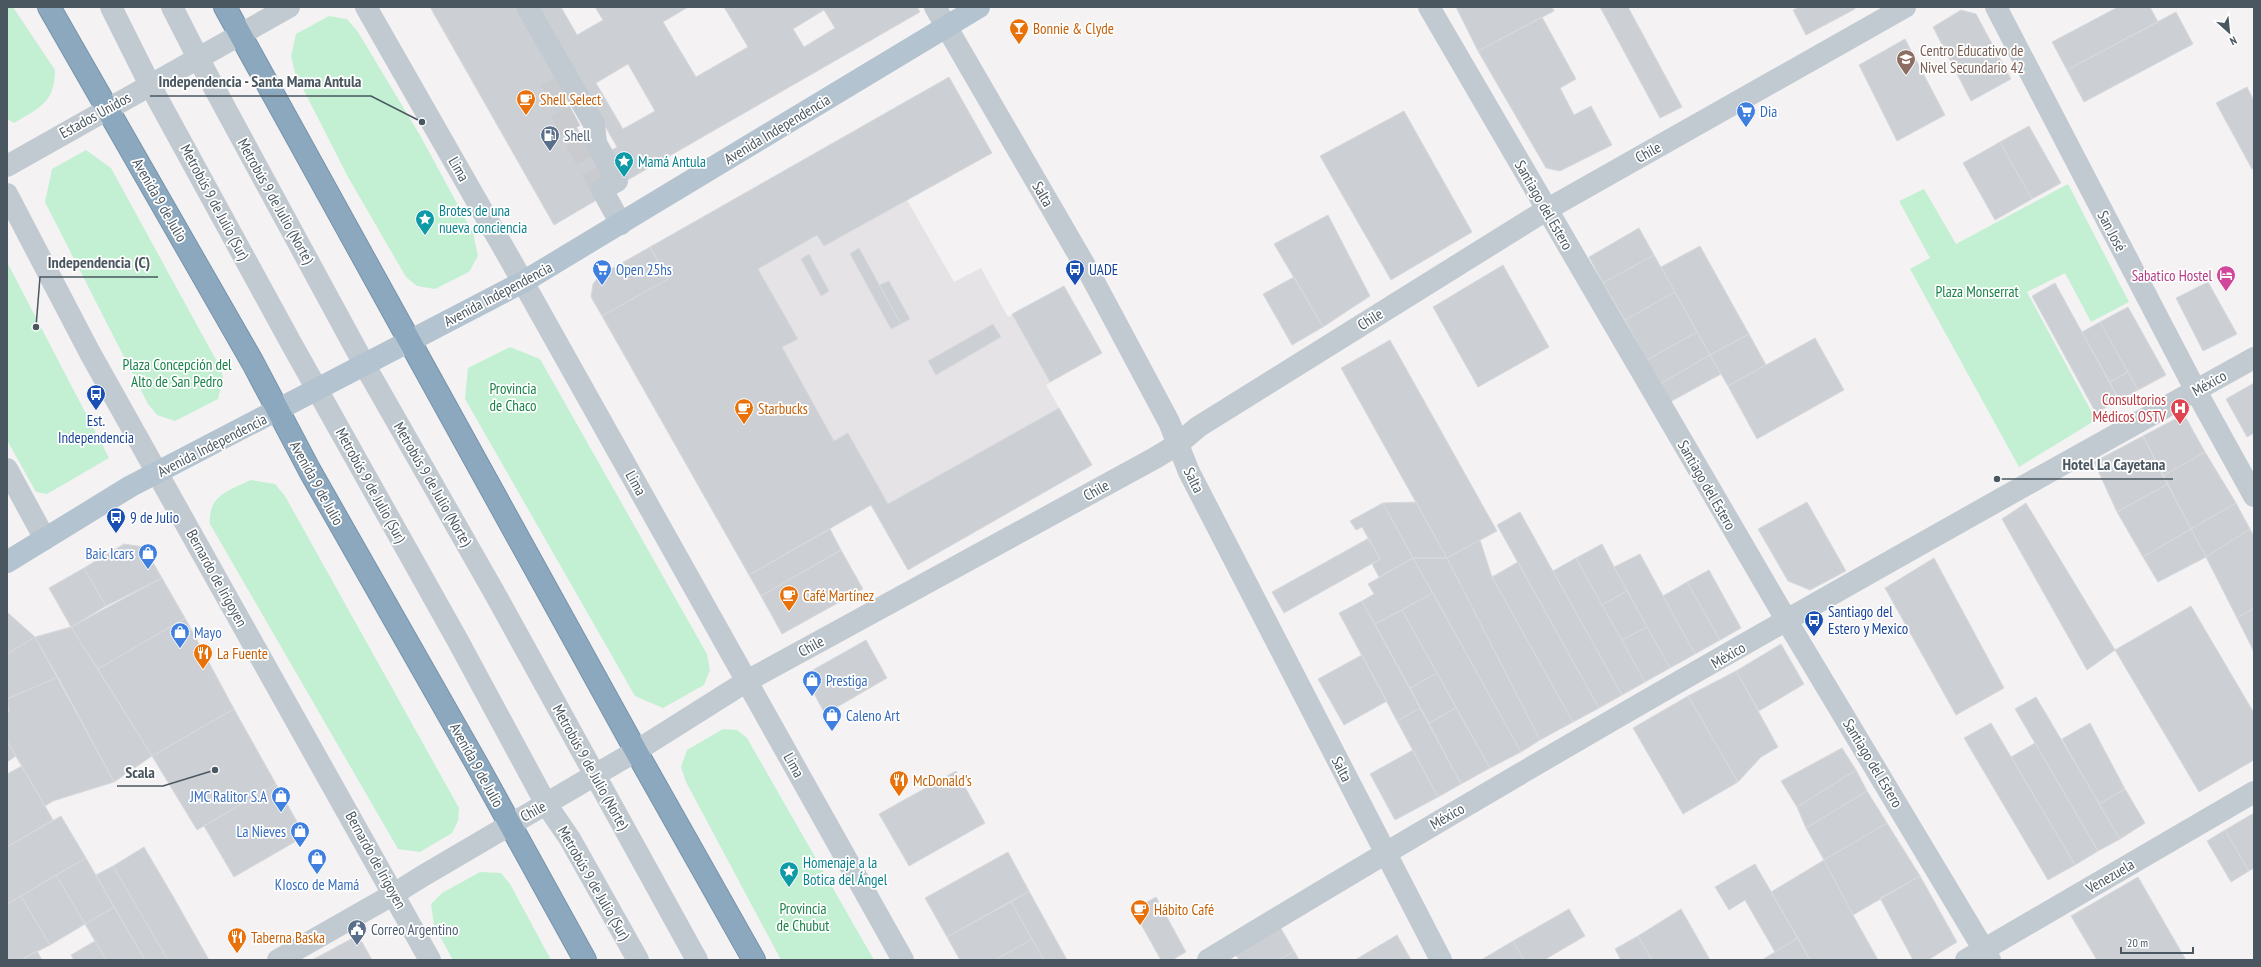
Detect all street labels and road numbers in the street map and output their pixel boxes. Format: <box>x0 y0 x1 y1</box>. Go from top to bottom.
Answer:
street label: Estados Unidos <box>56 88 134 142</box>
street label: Avenida Independencia <box>721 90 833 168</box>
street label: Metrobús 9 de Julio (Norte) <box>234 135 319 267</box>
street label: Chile <box>1632 137 1664 167</box>
street label: Metrobús 9 de Julio (Sur) <box>177 141 254 263</box>
street label: Lima <box>444 153 474 185</box>
street label: Avenida 9 de Julio <box>128 155 192 245</box>
street label: Santiago del Estero <box>1511 157 1577 253</box>
street label: Salta <box>1028 178 1058 210</box>
street label: San José <box>2093 207 2131 255</box>
street label: Avenida Independencia <box>441 257 555 331</box>
street label: Chile <box>1354 304 1386 334</box>
street label: México <box>2188 366 2230 400</box>
street label: Avenida Independencia <box>154 409 270 481</box>
street label: Metrobús 9 de Julio (Norte) <box>390 419 477 550</box>
street label: Metrobús 9 de Julio (Sur) <box>332 424 411 546</box>
street label: Santiago del Estero <box>1674 437 1740 533</box>
street label: Avenida 9 de Julio <box>286 438 348 528</box>
street label: Salta <box>1180 464 1208 496</box>
street label: Lima <box>622 467 650 499</box>
street label: Chile <box>1080 475 1112 505</box>
street label: Bernardo de Irigoyen <box>182 526 252 630</box>
street label: Chile <box>795 631 827 661</box>
street label: México <box>1707 638 1749 672</box>
street label: Metrobús 9 de Julio (Norte) <box>549 701 634 833</box>
street label: Santiago del Estero <box>1839 715 1907 811</box>
street label: Avenida 9 de Julio <box>446 720 508 810</box>
street label: Lima <box>780 749 808 781</box>
street label: Salta <box>1328 753 1356 785</box>
street label: Chile <box>517 796 549 826</box>
street label: México <box>1426 799 1468 833</box>
street label: Bernardo de Irigoyen <box>341 808 411 912</box>
street label: Metrobús 9 de Julio (Sur) <box>554 823 635 944</box>
street label: Venezuela <box>2082 855 2138 898</box>

